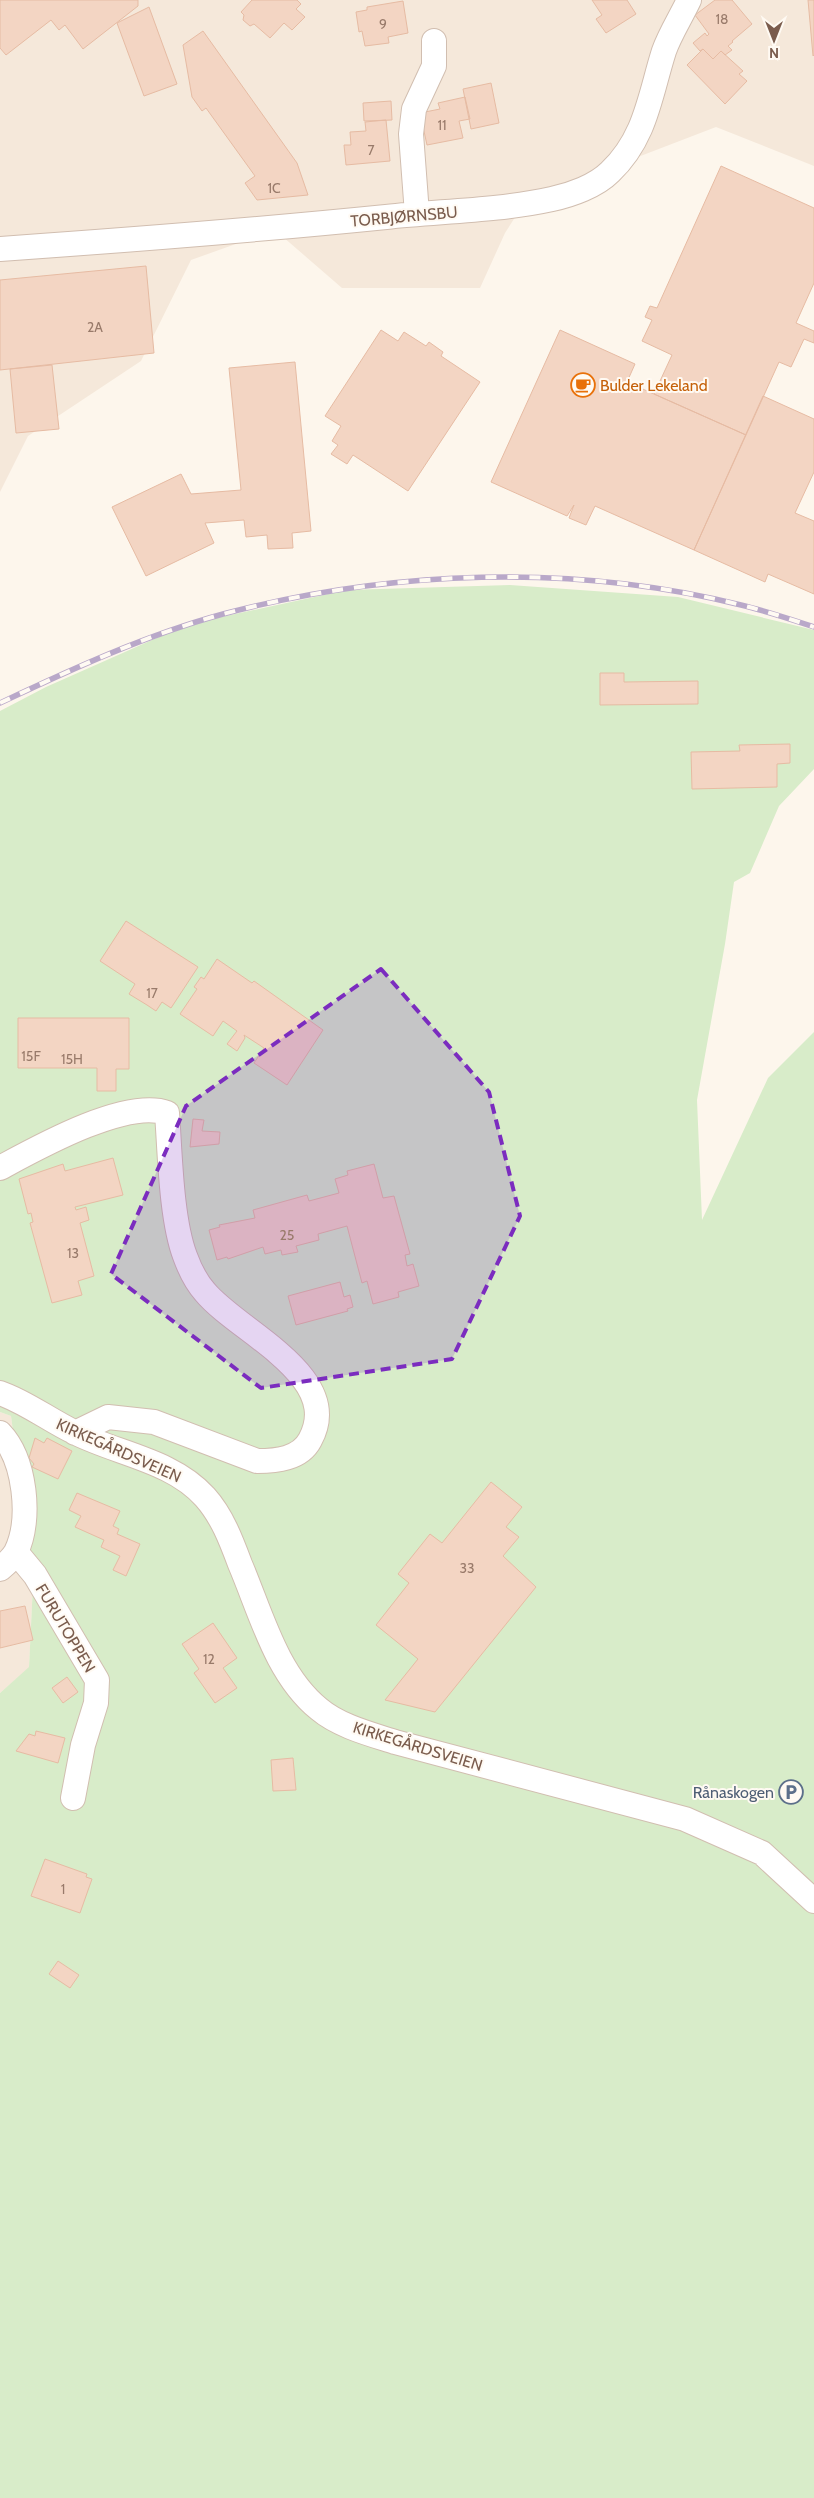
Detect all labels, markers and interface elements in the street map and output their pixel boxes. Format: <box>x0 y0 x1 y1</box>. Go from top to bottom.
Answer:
house number: 18 <box>715 10 729 28</box>
house number: 9 <box>379 15 387 33</box>
north arrow <box>749 15 799 65</box>
text: N <box>769 44 779 62</box>
house number: 11 <box>437 116 447 134</box>
house number: 7 <box>367 141 375 159</box>
house number: 1C <box>267 179 281 197</box>
street label: TORBJØRNSBU <box>350 202 458 231</box>
house number: 2A <box>87 318 103 336</box>
cafe icon: Bulder Lekeland <box>570 372 596 398</box>
place label: Bulder Lekeland <box>600 376 708 395</box>
house number: 17 <box>146 984 158 1002</box>
house number: 15F <box>21 1047 41 1065</box>
house number: 15H <box>61 1050 83 1068</box>
house number: 25 <box>280 1226 294 1244</box>
house number: 13 <box>67 1244 79 1262</box>
street label: KIRKEGÅRDSVEIEN <box>53 1414 184 1487</box>
house number: 33 <box>459 1559 475 1577</box>
street label: FURUTOPPEN <box>32 1580 99 1676</box>
house number: 12 <box>203 1650 215 1668</box>
street label: KIRKEGÅRDSVEIEN <box>351 1718 485 1775</box>
parking icon: Rånaskogen <box>778 1779 804 1805</box>
place label: Rånaskogen <box>693 1783 774 1802</box>
house number: 1 <box>61 1880 65 1898</box>

